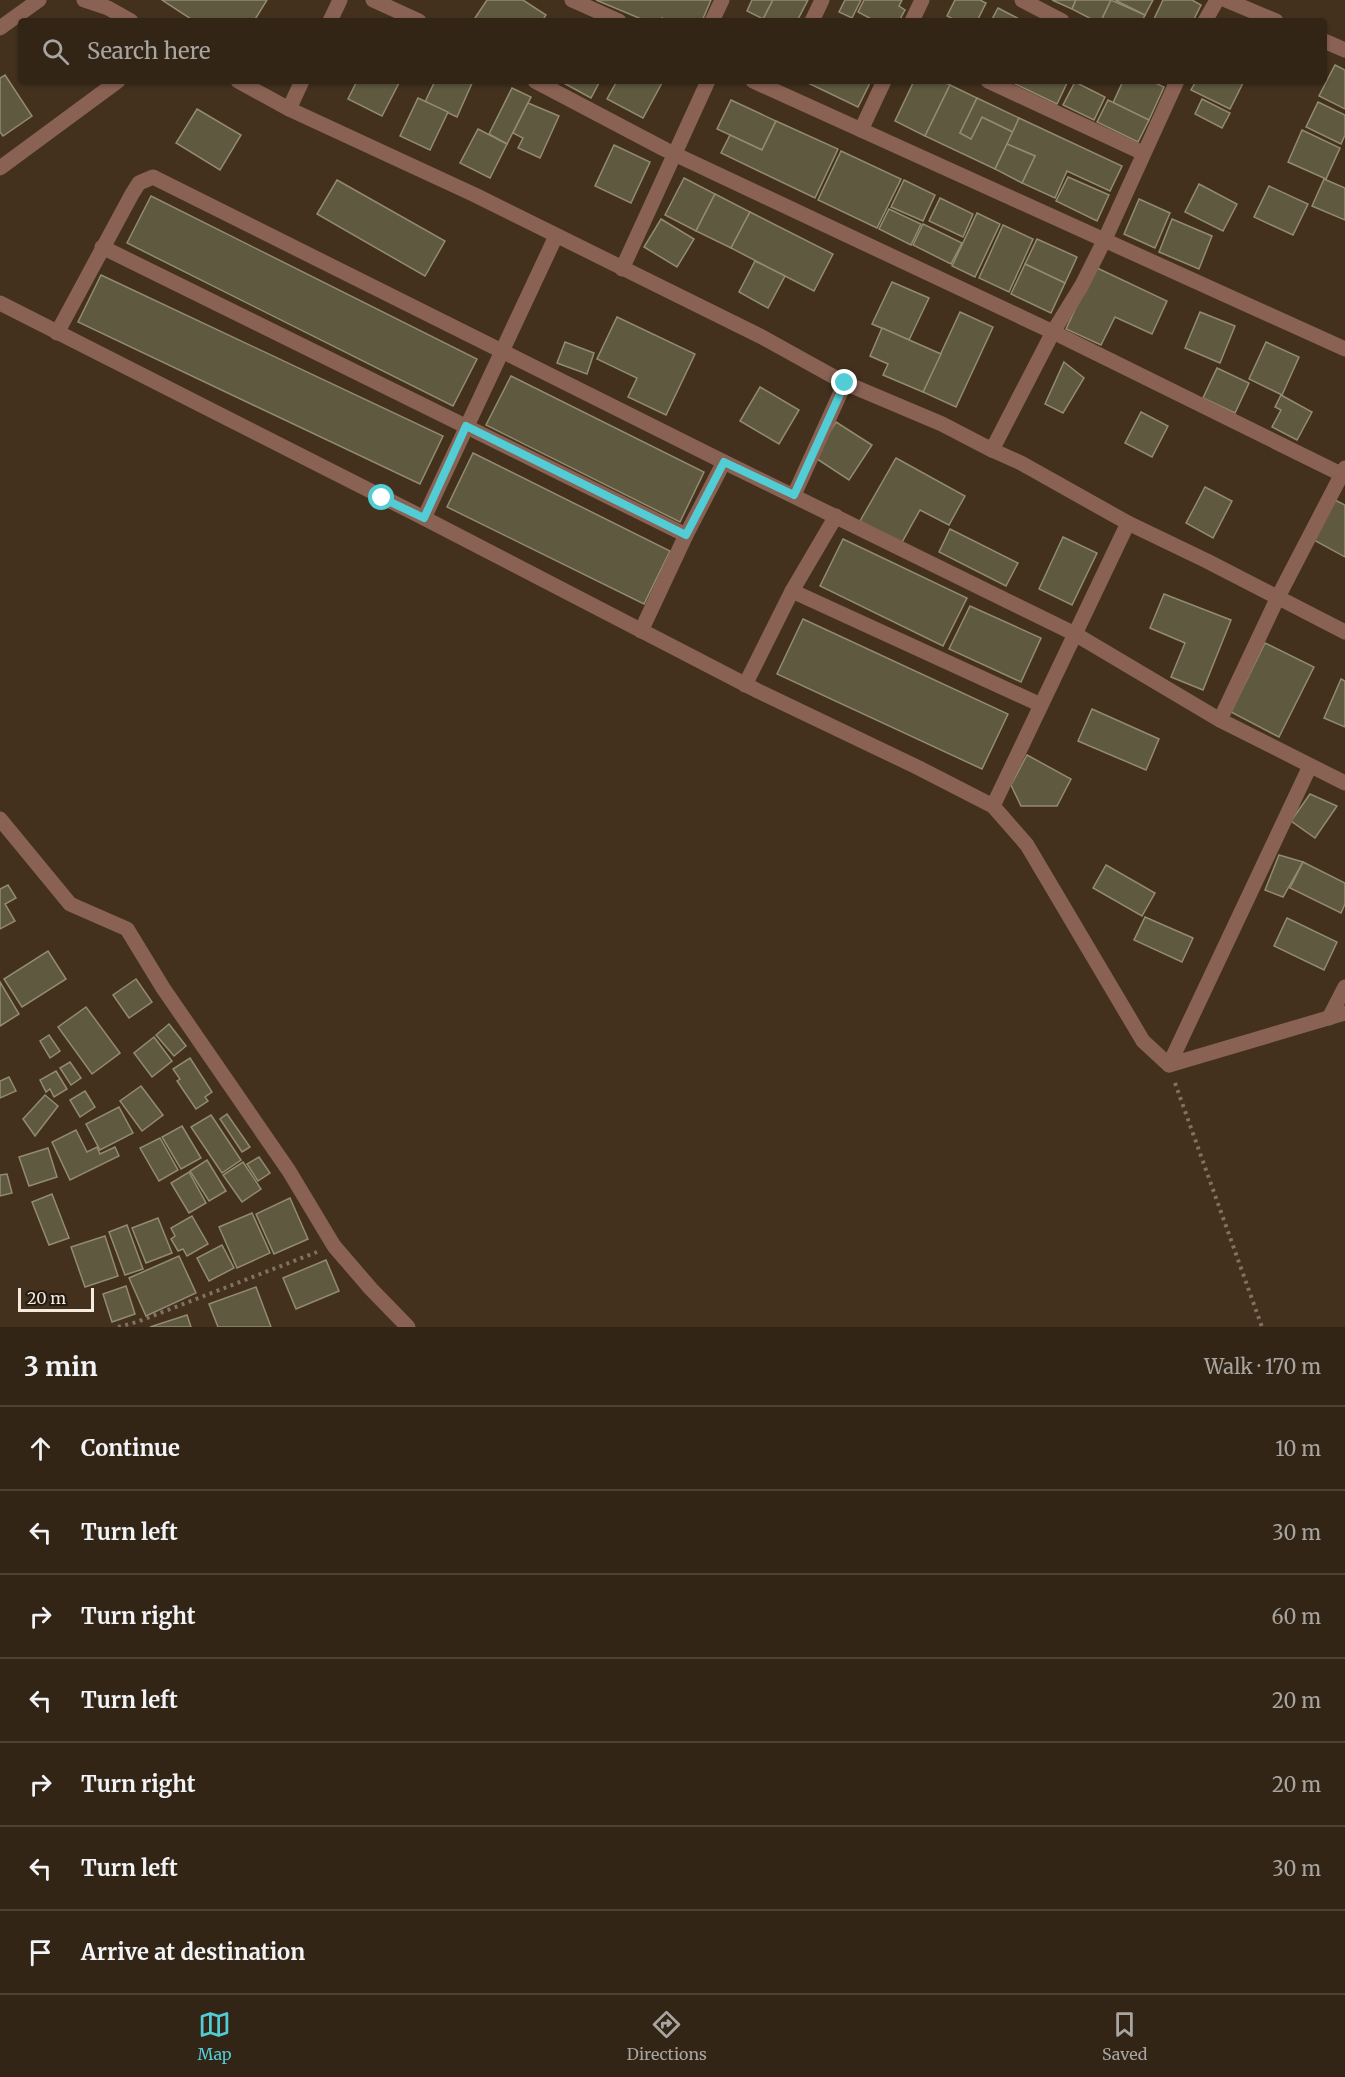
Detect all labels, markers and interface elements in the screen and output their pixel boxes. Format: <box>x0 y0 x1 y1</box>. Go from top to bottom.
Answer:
search box <box>18 18 1327 84</box>
icon: search <box>39 35 72 68</box>
text: Search here <box>87 37 210 65</box>
route end <box>831 369 857 395</box>
route start <box>368 484 394 510</box>
scale bar <box>18 1285 94 1312</box>
text: 20 m <box>27 1288 66 1308</box>
text: 3 min <box>24 1350 98 1383</box>
text: Walk · 170 m <box>1204 1354 1321 1379</box>
icon: ahead <box>24 1432 57 1465</box>
text: Continue <box>81 1434 180 1462</box>
text: 10 m <box>1275 1436 1321 1461</box>
icon: left <box>24 1516 57 1549</box>
text: Turn left <box>81 1518 178 1546</box>
text: 30 m <box>1272 1520 1321 1545</box>
icon: right <box>24 1600 57 1633</box>
text: Turn right <box>81 1602 195 1630</box>
text: 60 m <box>1271 1604 1321 1629</box>
icon: left <box>24 1684 57 1717</box>
text: Turn left <box>81 1686 178 1714</box>
text: 20 m <box>1272 1688 1321 1713</box>
icon: right <box>24 1768 57 1801</box>
text: Turn right <box>81 1770 195 1798</box>
text: 20 m <box>1272 1772 1321 1797</box>
icon: left <box>24 1852 57 1885</box>
text: Turn left <box>81 1854 178 1882</box>
text: 30 m <box>1272 1856 1321 1881</box>
icon: arrive <box>24 1936 57 1969</box>
text: Arrive at destination <box>81 1938 305 1966</box>
tab: Map <box>198 2008 232 2064</box>
tab: Directions <box>627 2008 707 2064</box>
tab: Saved <box>1102 2008 1147 2064</box>

